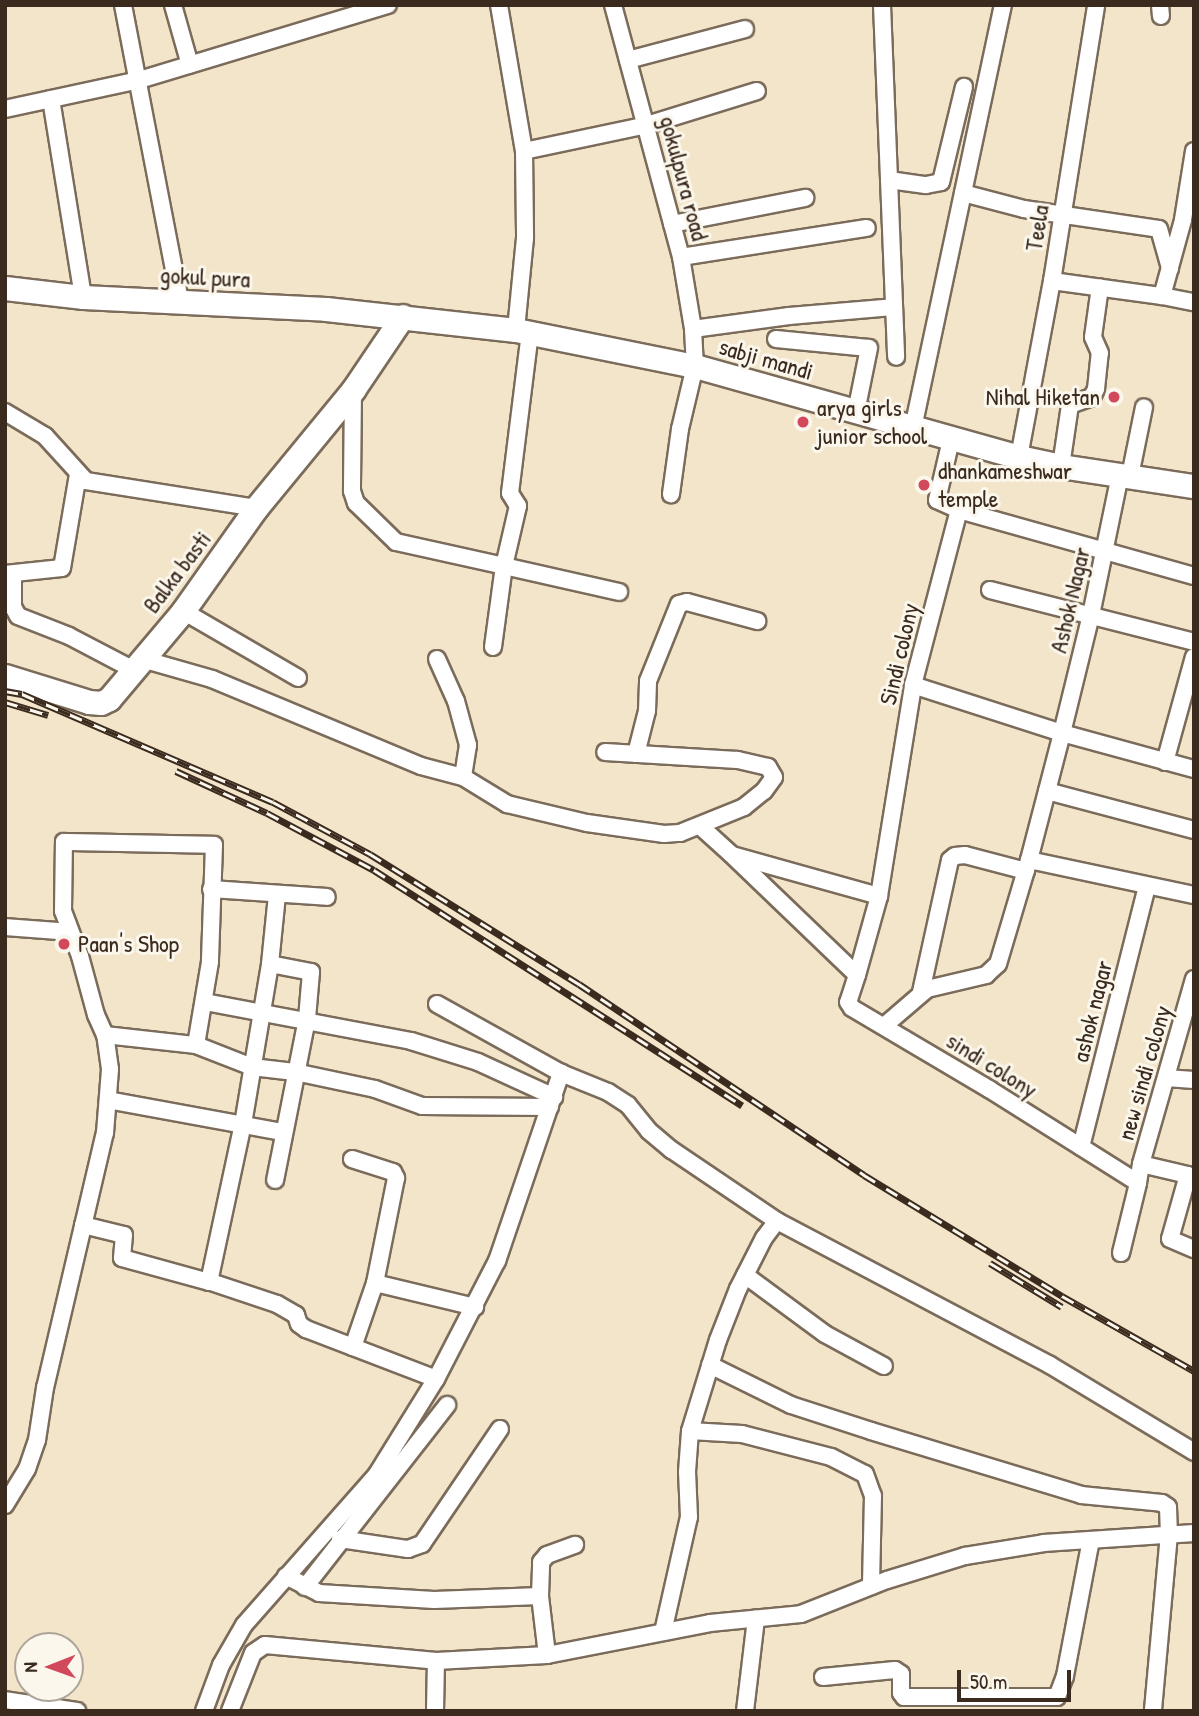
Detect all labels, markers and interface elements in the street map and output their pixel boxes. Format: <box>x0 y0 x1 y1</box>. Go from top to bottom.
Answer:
street label: gokulpura road <box>654 112 714 244</box>
street label: Teela <box>1019 203 1055 253</box>
street label: gokul pura <box>159 260 251 294</box>
street label: sabji mandi <box>716 332 816 386</box>
place label: Nihal Hiketan <box>986 383 1100 411</box>
marker: Nihal Hiketan <box>1106 389 1122 405</box>
place label: arya girls junior school <box>817 394 927 450</box>
marker: arya girls junior school <box>795 414 811 430</box>
place label: dhankameshwar temple <box>938 457 1072 513</box>
marker: dhankameshwar temple <box>916 477 932 493</box>
street label: Balka basti <box>137 525 217 619</box>
street label: Ashok Nagar <box>1044 544 1096 656</box>
street label: Sindi colony <box>873 600 925 708</box>
place label: Paan's Shop <box>78 930 179 958</box>
marker: Paan's Shop <box>56 936 72 952</box>
street label: ashok nagar <box>1066 957 1118 1065</box>
street label: new sindi colony <box>1111 1002 1177 1144</box>
street label: sindi colony <box>941 1026 1043 1104</box>
north arrow <box>14 1632 84 1702</box>
scale bar <box>961 1656 1075 1700</box>
text: N <box>17 1662 43 1673</box>
text: 50 m <box>970 1667 1007 1696</box>

